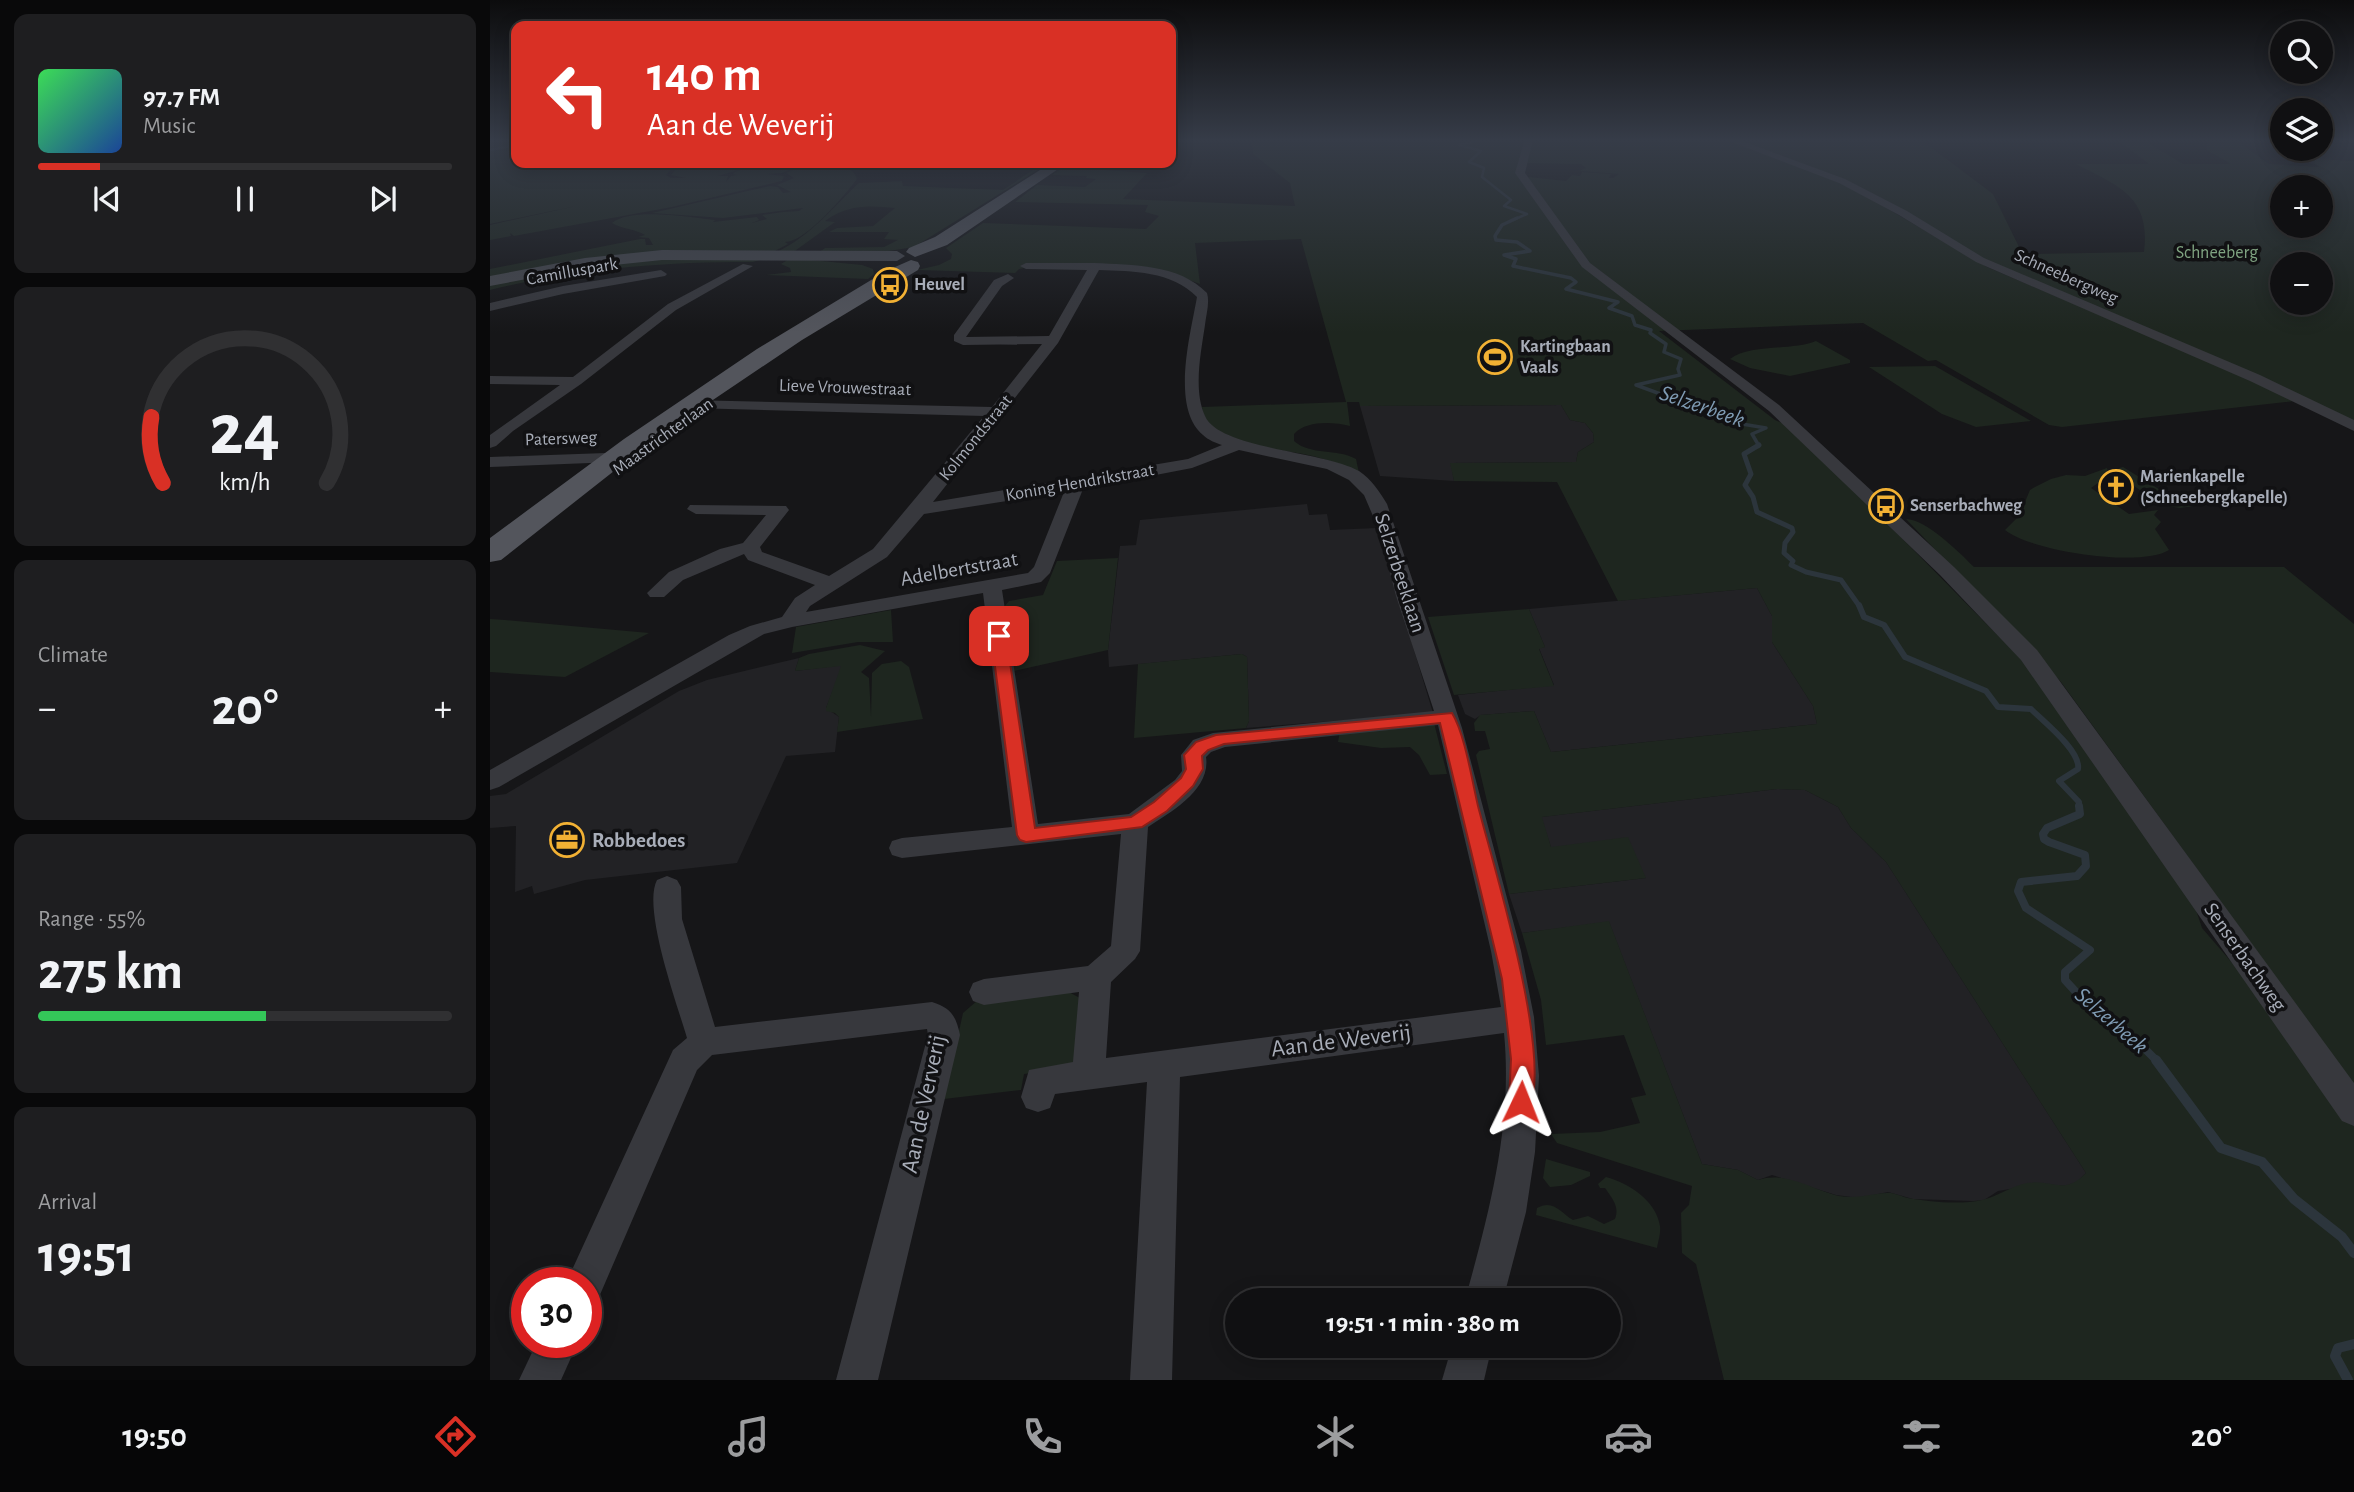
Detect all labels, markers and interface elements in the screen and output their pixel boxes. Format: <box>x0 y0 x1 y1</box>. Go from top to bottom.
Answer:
map controls <box>2270 21 2333 315</box>
button: search <box>2270 21 2333 84</box>
icon: left <box>532 49 623 140</box>
text: 140 m <box>647 51 762 100</box>
text: 97.7 FM <box>143 84 220 110</box>
button: layers <box>2270 98 2333 161</box>
text: Aan de Weverij <box>647 109 835 141</box>
text: Music <box>143 115 195 138</box>
button: + <box>2270 175 2333 238</box>
icon: previous <box>88 180 126 218</box>
icon: pause <box>226 180 264 218</box>
icon: next <box>364 180 402 218</box>
park label: Schneeberg <box>2176 244 2258 262</box>
street label: Schneebergweg <box>2012 246 2121 308</box>
button: − <box>2270 252 2333 315</box>
street label: Camilluspark <box>525 255 620 289</box>
bus stop icon: Heuvel <box>871 266 909 304</box>
place label: Heuvel <box>914 276 965 294</box>
sports icon: Kartingbaan Vaals <box>1476 338 1514 376</box>
place label: Kartingbaan Vaals <box>1520 338 1611 377</box>
street label: Lieve Vrouwestraat <box>779 377 912 399</box>
water label: Selzerbeek <box>1657 382 1748 432</box>
street label: Kolmondstraat <box>936 391 1016 484</box>
text: 24 <box>210 395 280 468</box>
street label: Maastrichterlaan <box>609 395 717 479</box>
street label: Patersweg <box>525 429 598 449</box>
street label: Koning Hendrikstraat <box>1004 461 1156 505</box>
church icon: Marienkapelle (Schneebergkapelle) <box>2097 468 2135 506</box>
place label: Marienkapelle (Schneebergkapelle) <box>2140 468 2288 507</box>
text: km/h <box>219 470 271 495</box>
bus stop icon: Senserbachweg <box>1867 487 1905 525</box>
place label: Senserbachweg <box>1910 497 2023 515</box>
street label: Selzerbeeklaan <box>1371 511 1429 635</box>
street label: Adelbertstraat <box>899 548 1020 590</box>
pin <box>969 606 1029 666</box>
icon: arrive <box>980 617 1018 655</box>
text: Climate <box>38 644 108 667</box>
text: 20° <box>212 682 278 734</box>
text: − <box>38 690 56 728</box>
text: + <box>434 690 452 728</box>
office icon: Robbedoes <box>548 821 586 859</box>
place label: Robbedoes <box>592 830 685 851</box>
street label: Senserbachweg <box>2200 899 2290 1016</box>
text: Range · 55% <box>38 908 145 931</box>
text: 275 km <box>38 946 183 998</box>
water label: Selzerbeek <box>2070 983 2152 1059</box>
street label: Aan de Weverij <box>1270 1021 1412 1061</box>
street label: Aan de Ververij <box>898 1033 950 1175</box>
position arrow <box>1484 1065 1558 1139</box>
text: Arrival <box>38 1191 97 1214</box>
text: 19:51 <box>38 1229 135 1281</box>
speed limit sign: 30 <box>511 1267 602 1358</box>
text: 19:51 · 1 min · 380 m <box>1326 1310 1520 1336</box>
icon: directions <box>431 1412 480 1461</box>
icon: music <box>724 1412 773 1461</box>
icon: phone <box>1018 1412 1067 1461</box>
icon: climate <box>1311 1412 1360 1461</box>
icon: car <box>1604 1412 1653 1461</box>
icon: filters <box>1897 1412 1946 1461</box>
text: 19:50 <box>122 1420 187 1452</box>
text: 20° <box>2191 1420 2232 1452</box>

